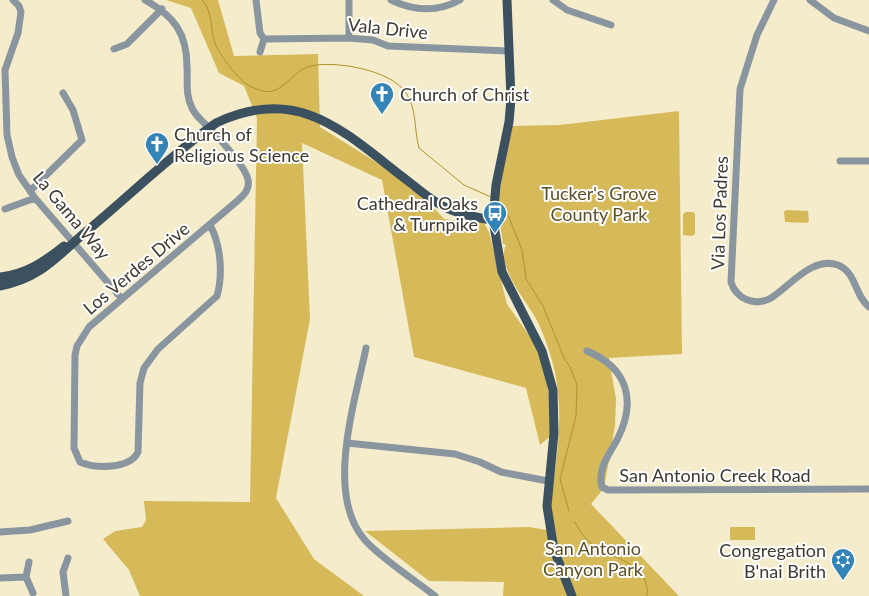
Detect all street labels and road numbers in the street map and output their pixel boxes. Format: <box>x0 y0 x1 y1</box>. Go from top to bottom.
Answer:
street label: Vala Drive <box>347 13 429 43</box>
street label: Via Los Padres <box>706 155 732 270</box>
street label: La Gama Way <box>29 166 116 264</box>
street label: Los Verdes Drive <box>78 217 194 319</box>
street label: San Antonio Creek Road <box>619 464 811 486</box>

